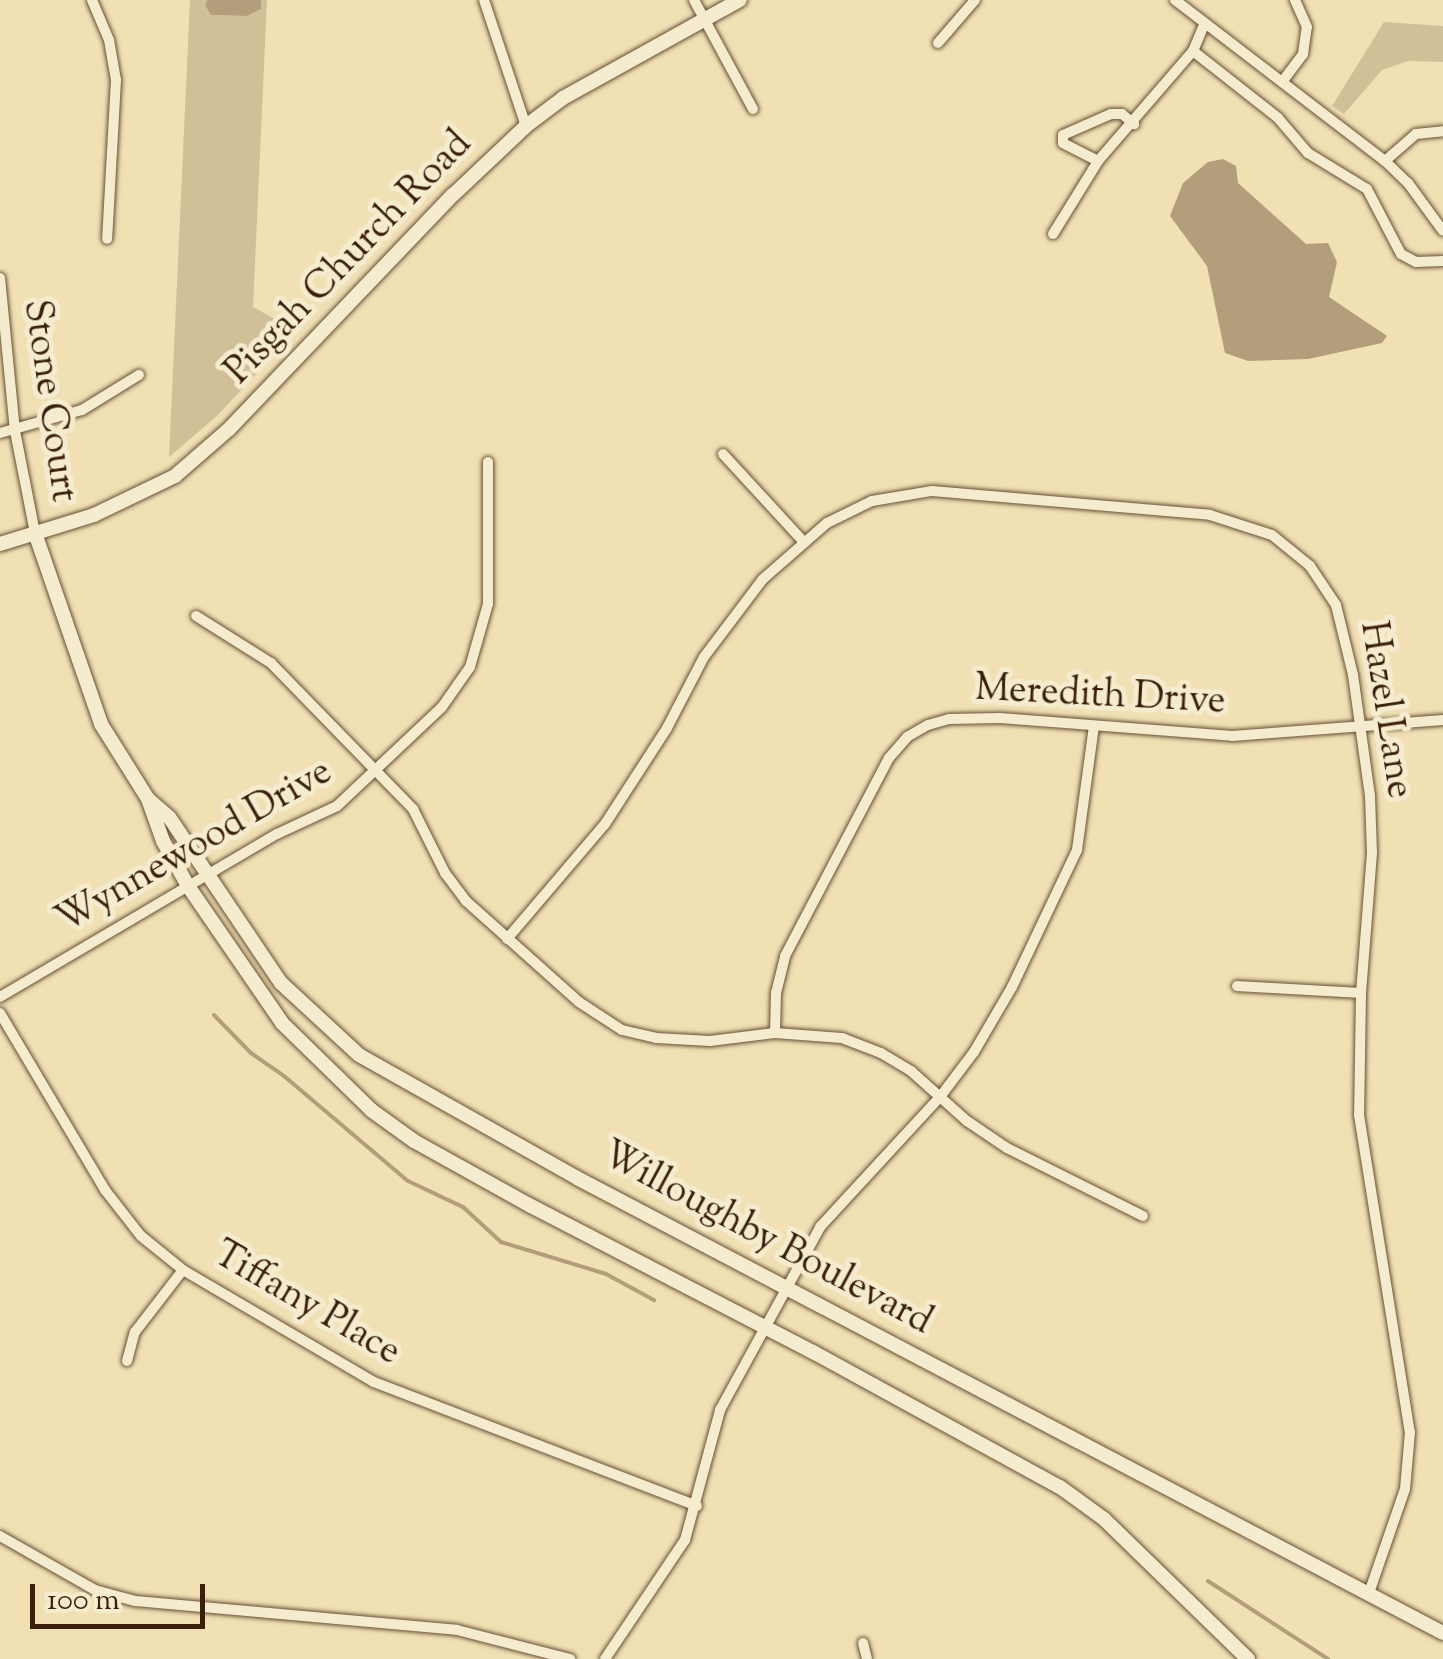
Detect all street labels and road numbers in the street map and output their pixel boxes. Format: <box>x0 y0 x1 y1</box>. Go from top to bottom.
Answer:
street label: Pisgah Church Road <box>217 123 483 395</box>
street label: Stone Court <box>11 297 85 505</box>
street label: Hazel Lane <box>1348 618 1420 802</box>
street label: Meredith Drive <box>974 668 1226 726</box>
street label: Wynnewood Drive <box>49 751 341 945</box>
street label: Willoughby Boulevard <box>593 1133 939 1347</box>
street label: Tiffany Place <box>204 1233 408 1377</box>

